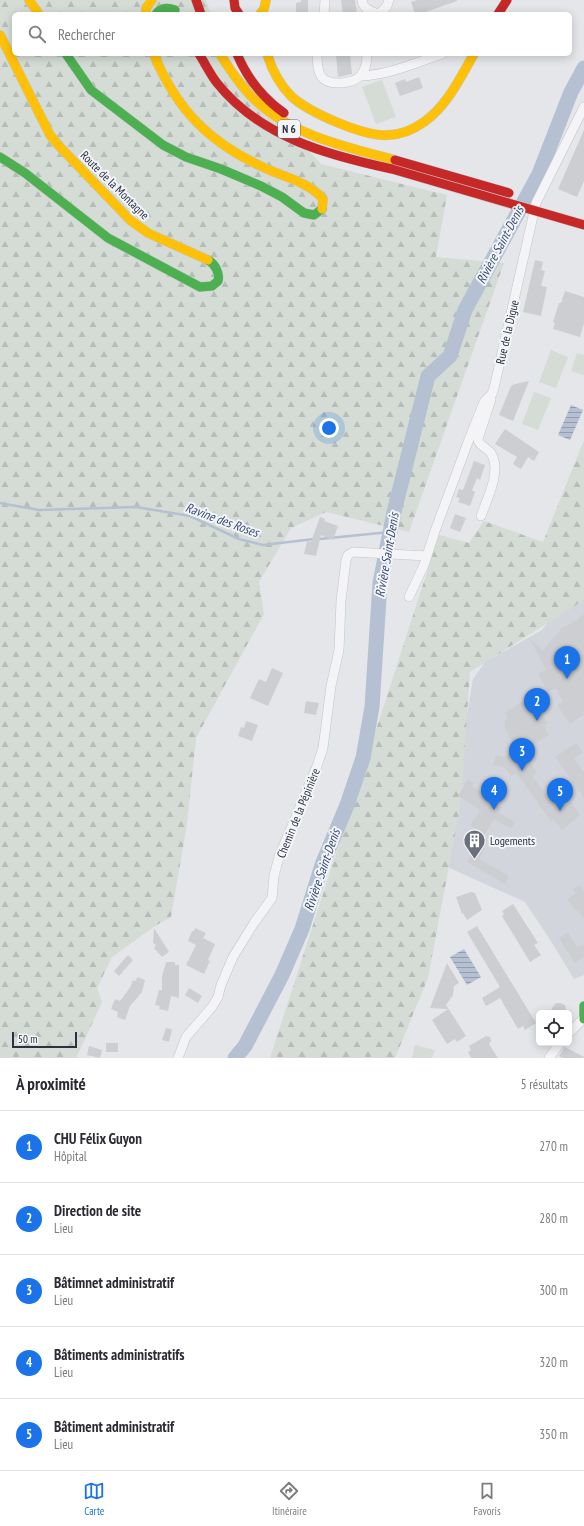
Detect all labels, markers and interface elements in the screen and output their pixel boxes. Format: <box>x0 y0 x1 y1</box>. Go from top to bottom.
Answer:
search box <box>12 12 572 56</box>
icon: search <box>26 23 48 45</box>
text: Rechercher <box>58 25 115 44</box>
road number: N 6 <box>278 120 300 138</box>
street label: Route de la Montagne <box>78 148 152 222</box>
water label: Rivière Saint-Denis <box>472 202 528 287</box>
street label: Rue de la Digue <box>492 298 522 366</box>
your location <box>319 418 339 438</box>
water label: Ravine des Roses <box>183 499 262 542</box>
water label: Rivière Saint-Denis <box>371 510 403 599</box>
pin: 1 <box>554 646 580 679</box>
pin: 2 <box>524 688 550 721</box>
pin: 3 <box>509 738 535 771</box>
street label: Chemin de la Pépinière <box>273 766 323 860</box>
pin: 4 <box>481 777 507 810</box>
pin: 5 <box>547 778 573 811</box>
water label: Rivière Saint-Denis <box>300 825 344 913</box>
building icon: Logements <box>462 827 488 860</box>
place label: Logements <box>490 833 535 848</box>
map controls <box>536 1010 572 1046</box>
button: locate <box>536 1010 572 1046</box>
scale bar <box>12 1030 77 1049</box>
text: 50 m <box>18 1032 37 1046</box>
text: À proximité <box>16 1073 86 1095</box>
text: 5 résultats <box>521 1076 568 1093</box>
text: CHU Félix Guyon <box>54 1129 142 1148</box>
text: 1 <box>26 1138 32 1155</box>
text: 270 m <box>539 1138 568 1155</box>
text: Hôpital <box>54 1148 87 1165</box>
text: Direction de site <box>54 1201 141 1220</box>
text: 2 <box>26 1210 32 1227</box>
text: 280 m <box>539 1210 568 1227</box>
text: Lieu <box>54 1220 73 1237</box>
text: Bâtimnet administratif <box>54 1273 174 1292</box>
text: 3 <box>26 1282 32 1299</box>
text: 300 m <box>539 1282 568 1299</box>
text: Lieu <box>54 1292 73 1309</box>
text: Bâtiments administratifs <box>54 1345 185 1364</box>
text: 4 <box>26 1354 32 1371</box>
text: 320 m <box>539 1354 568 1371</box>
text: Lieu <box>54 1364 73 1381</box>
text: Bâtiment administratif <box>54 1417 174 1436</box>
text: 5 <box>26 1426 32 1443</box>
text: 350 m <box>539 1426 568 1443</box>
text: Lieu <box>54 1436 73 1453</box>
tab: Carte <box>83 1480 105 1518</box>
tab: Itinéraire <box>272 1480 307 1518</box>
tab: Favoris <box>474 1480 501 1518</box>

